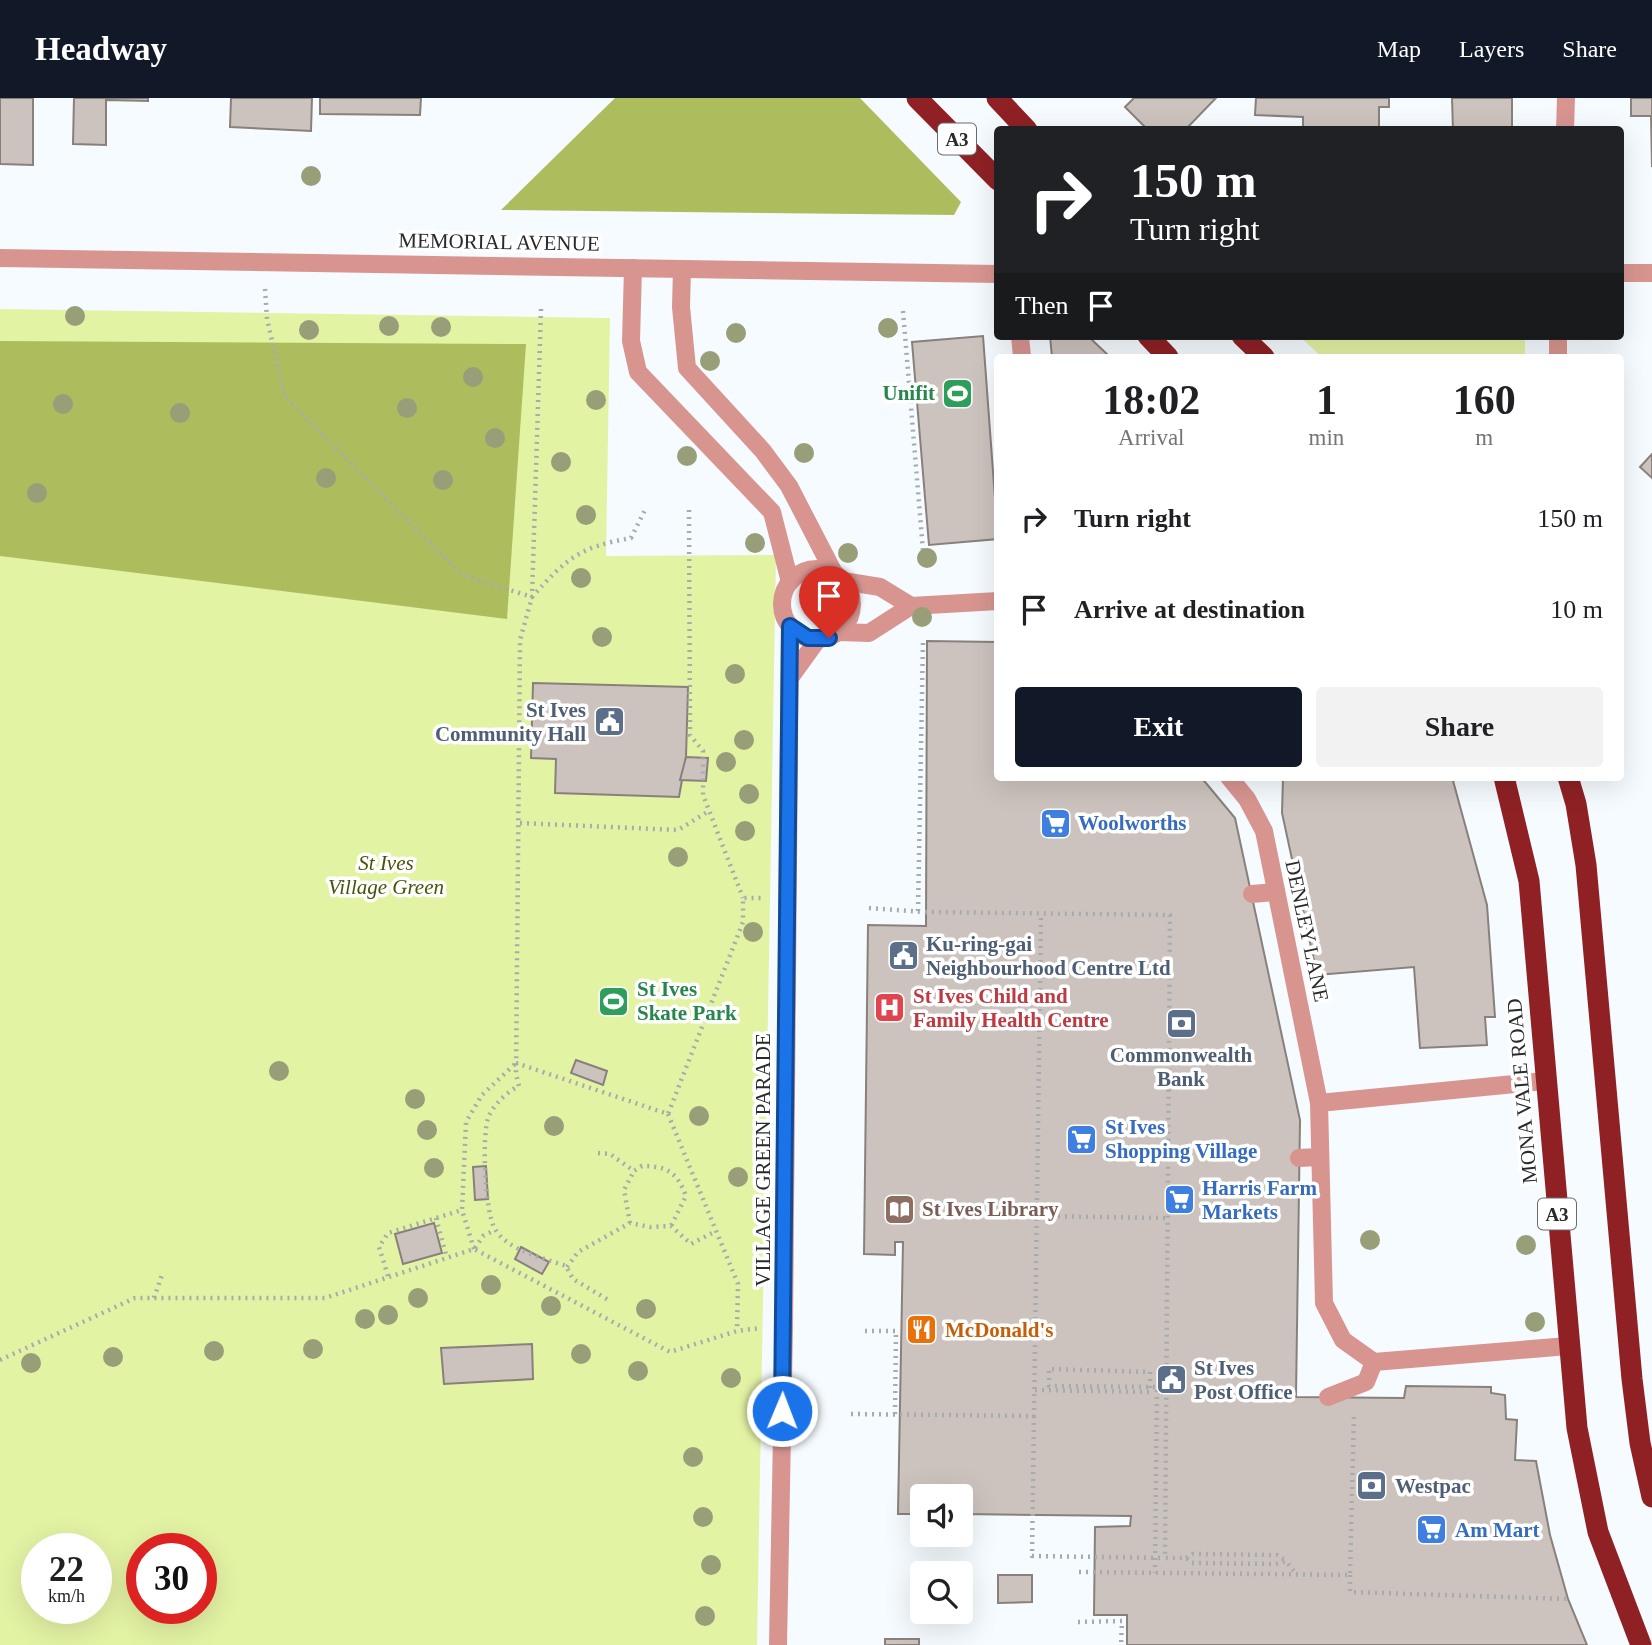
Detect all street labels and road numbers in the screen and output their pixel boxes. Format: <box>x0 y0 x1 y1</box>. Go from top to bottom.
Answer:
road number: A3 <box>938 123 976 154</box>
street label: MEMORIAL AVENUE <box>398 228 600 256</box>
street label: DENLEY LANE <box>1280 858 1334 1004</box>
street label: MONA VALE ROAD <box>1502 997 1542 1185</box>
street label: VILLAGE GREEN PARADE <box>751 1033 775 1287</box>
road number: A3 <box>1538 1198 1576 1230</box>

